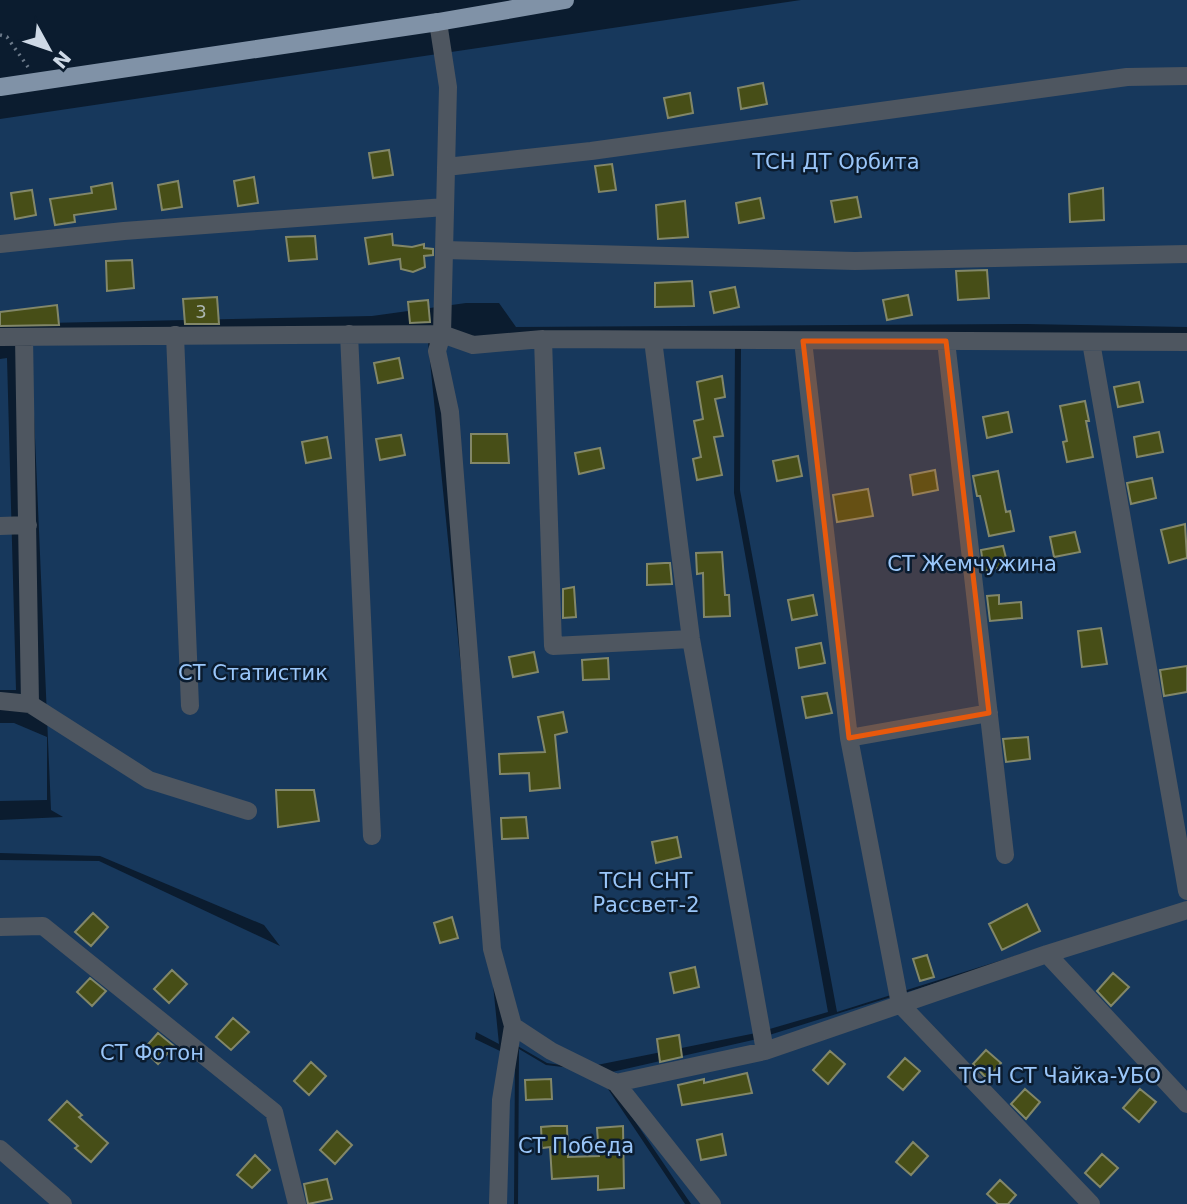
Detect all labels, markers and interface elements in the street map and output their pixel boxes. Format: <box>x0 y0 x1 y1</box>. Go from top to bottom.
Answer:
north arrow <box>14 14 84 84</box>
text: N <box>48 47 76 73</box>
park label: ТСН ДТ Орбита <box>751 150 920 174</box>
house number: 3 <box>195 301 207 322</box>
park label: СТ Жемчужина <box>887 552 1057 576</box>
park label: СТ Статистик <box>178 661 328 685</box>
park label: ТСН СНТ Рассвет-2 <box>592 869 700 917</box>
park label: СТ Фотон <box>100 1041 204 1065</box>
park label: ТСН СТ Чайка-УБО <box>958 1064 1161 1088</box>
park label: СТ Победа <box>518 1134 634 1158</box>

